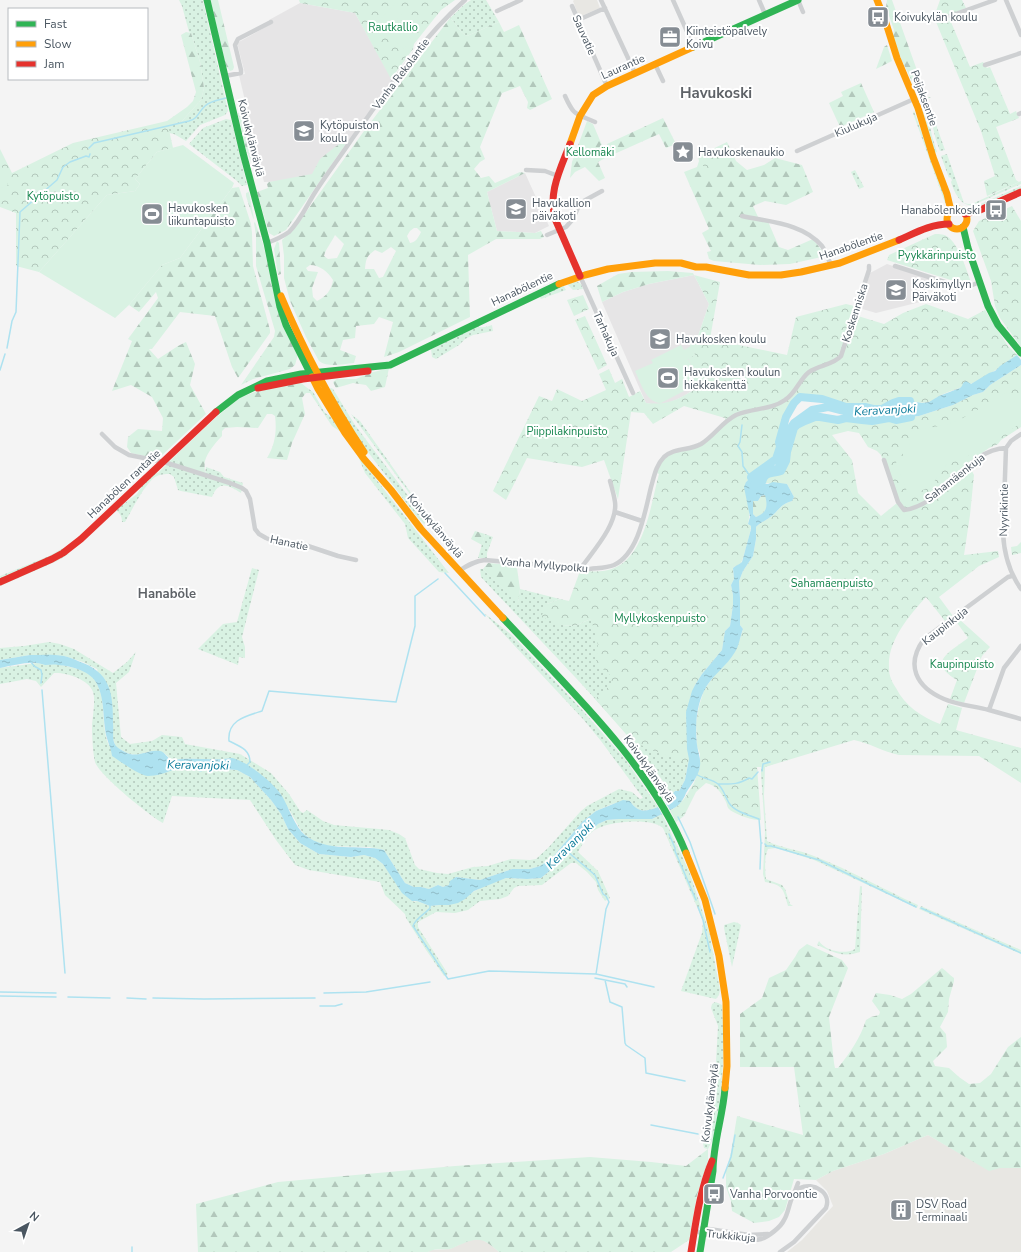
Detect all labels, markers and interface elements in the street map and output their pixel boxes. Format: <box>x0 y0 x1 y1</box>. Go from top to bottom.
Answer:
bus stop icon: Koivukylän koulu <box>865 4 891 30</box>
legend <box>8 8 148 80</box>
place label: Koivukylän koulu <box>894 10 977 25</box>
street label: Sauvatie <box>569 13 600 58</box>
text: Fast <box>44 16 67 32</box>
park label: Rautkallio <box>368 20 418 35</box>
office icon: Kiinteistöpalvely Koivu <box>657 24 683 50</box>
place label: Kiinteistöpalvely Koivu <box>686 24 768 52</box>
street label: Vanha Rekolantie <box>369 35 433 114</box>
text: Slow <box>44 36 72 52</box>
street label: Laurantie <box>599 51 647 83</box>
text: Jam <box>43 56 65 72</box>
street label: Peijaksentie <box>907 68 941 128</box>
district label: Havukoski <box>680 83 752 103</box>
street label: Koivukylänväylä <box>234 98 268 179</box>
street label: Kiulukuja <box>832 109 880 141</box>
school or university icon: Kytöpuiston koulu <box>291 118 317 144</box>
place label: Kytöpuiston koulu <box>320 118 379 146</box>
place icon: Havukoskenaukio <box>670 139 696 165</box>
park label: Kellomäki <box>566 145 614 160</box>
place label: Havukoskenaukio <box>698 145 784 160</box>
park label: Kytöpuisto <box>27 189 79 204</box>
school or university icon: Havukallion päiväkoti <box>503 196 529 222</box>
place label: Havukallion päiväkoti <box>532 196 591 224</box>
bus stop icon: Hanabölenkoski <box>983 197 1009 223</box>
sports icon: Havukosken liikuntapuisto <box>139 201 165 227</box>
place label: Havukosken liikuntapuisto <box>168 201 234 229</box>
place label: Hanabölenkoski <box>901 203 980 218</box>
street label: Hanabölentie <box>817 228 885 264</box>
park label: Pyykkärinpuisto <box>898 248 976 263</box>
street label: Hanabölentie <box>489 268 555 310</box>
school or university icon: Koskimyllyn Päiväkoti <box>883 277 909 303</box>
place label: Koskimyllyn Päiväkoti <box>912 277 972 305</box>
street label: Koskenniska <box>838 282 872 344</box>
street label: Tarhakuja <box>589 309 623 359</box>
school or university icon: Havukosken koulu <box>647 326 673 352</box>
place label: Havukosken koulu <box>676 332 766 347</box>
sports icon: Havukosken koulun hiekkakenttä <box>655 365 681 391</box>
place label: Havukosken koulun hiekkakenttä <box>684 365 780 393</box>
water label: Keravanjoki <box>854 400 916 420</box>
park label: Piippilakinpuisto <box>526 424 608 439</box>
street label: Hanabölen rantatie <box>84 446 164 522</box>
street label: Sahamäenkuja <box>922 450 988 506</box>
street label: Nyyrikintie <box>996 483 1012 536</box>
street label: Koivukylänväylä <box>404 491 466 561</box>
street label: Hanatie <box>269 532 310 554</box>
street label: Vanha Myllypolku <box>498 554 589 576</box>
park label: Sahamäenpuisto <box>791 576 873 591</box>
district label: Hanaböle <box>138 585 196 603</box>
street label: Kaupinkuja <box>919 603 971 649</box>
park label: Myllykoskenpuisto <box>614 611 706 626</box>
park label: Kaupinpuisto <box>930 657 994 672</box>
street label: Koivukylänväylä <box>620 732 678 806</box>
water label: Keravanjoki <box>167 756 229 774</box>
water label: Keravanjoki <box>542 817 598 873</box>
street label: Koivukylänväylä <box>698 1062 722 1143</box>
bus stop icon: Vanha Porvoontie <box>701 1181 727 1207</box>
place label: Vanha Porvoontie <box>729 1187 817 1202</box>
building icon: DSV Road Terminaali <box>888 1197 914 1223</box>
place label: DSV Road Terminaali <box>916 1197 967 1225</box>
north arrow <box>8 1204 48 1244</box>
text: N <box>26 1208 42 1225</box>
street label: Trukkikuja <box>706 1226 757 1246</box>

